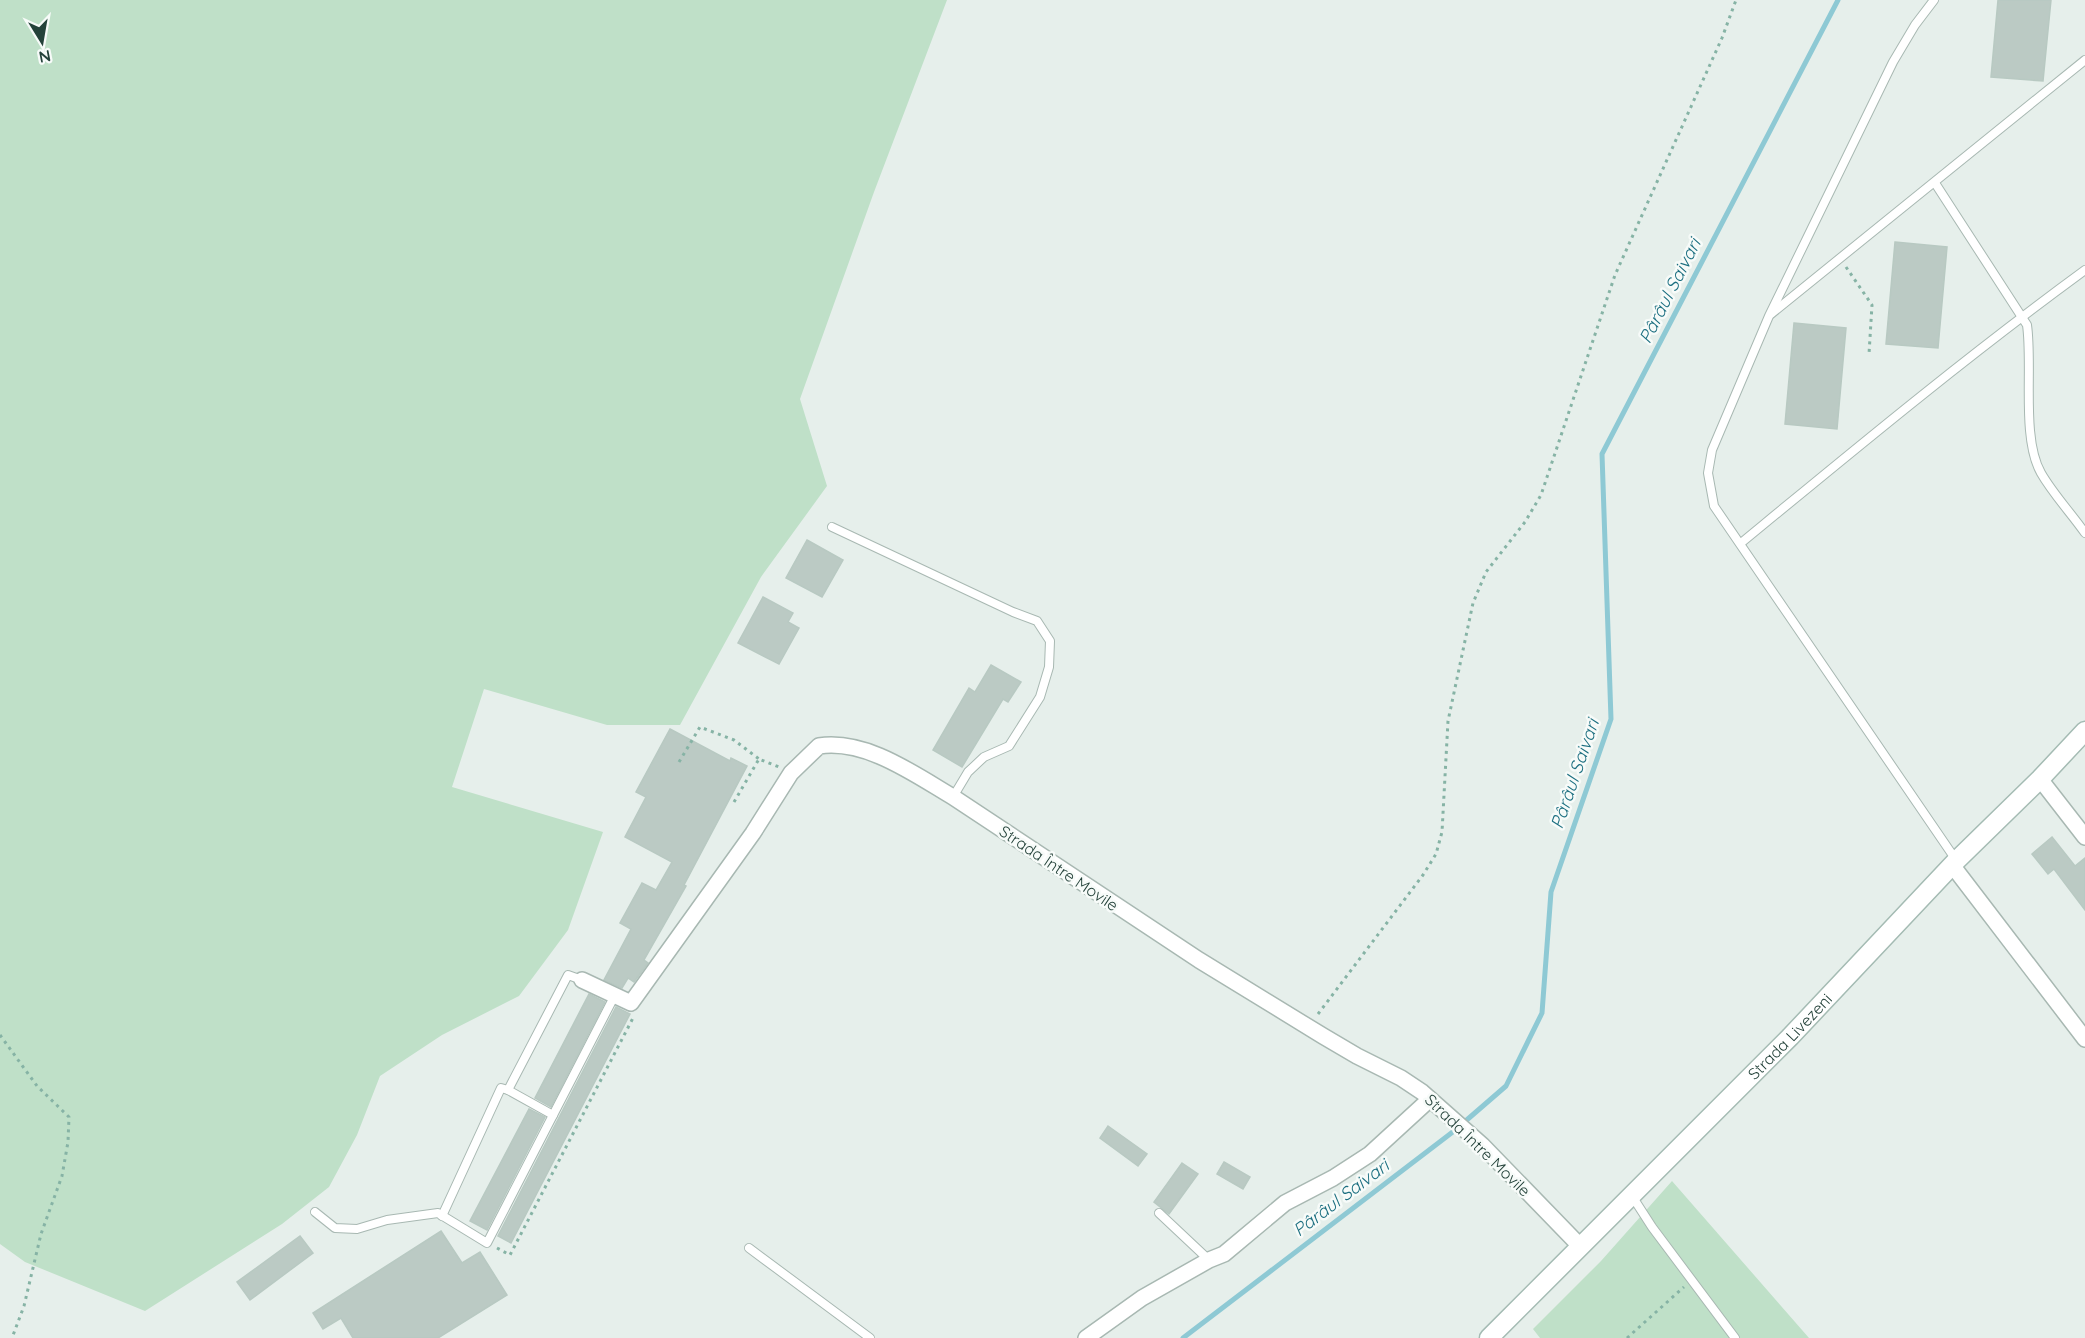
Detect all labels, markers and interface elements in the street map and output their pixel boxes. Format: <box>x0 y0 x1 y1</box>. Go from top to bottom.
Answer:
north arrow <box>12 12 72 72</box>
text: N <box>37 46 53 68</box>
water label: Pârâul Saivari <box>1633 233 1707 347</box>
water label: Pârâul Saivari <box>1545 714 1605 832</box>
street label: Strada Între Movile <box>996 821 1122 915</box>
street label: Strada Livezeni <box>1743 989 1836 1084</box>
street label: Strada Între Movile <box>1421 1090 1535 1200</box>
water label: Pârâul Saivari <box>1288 1153 1395 1241</box>

